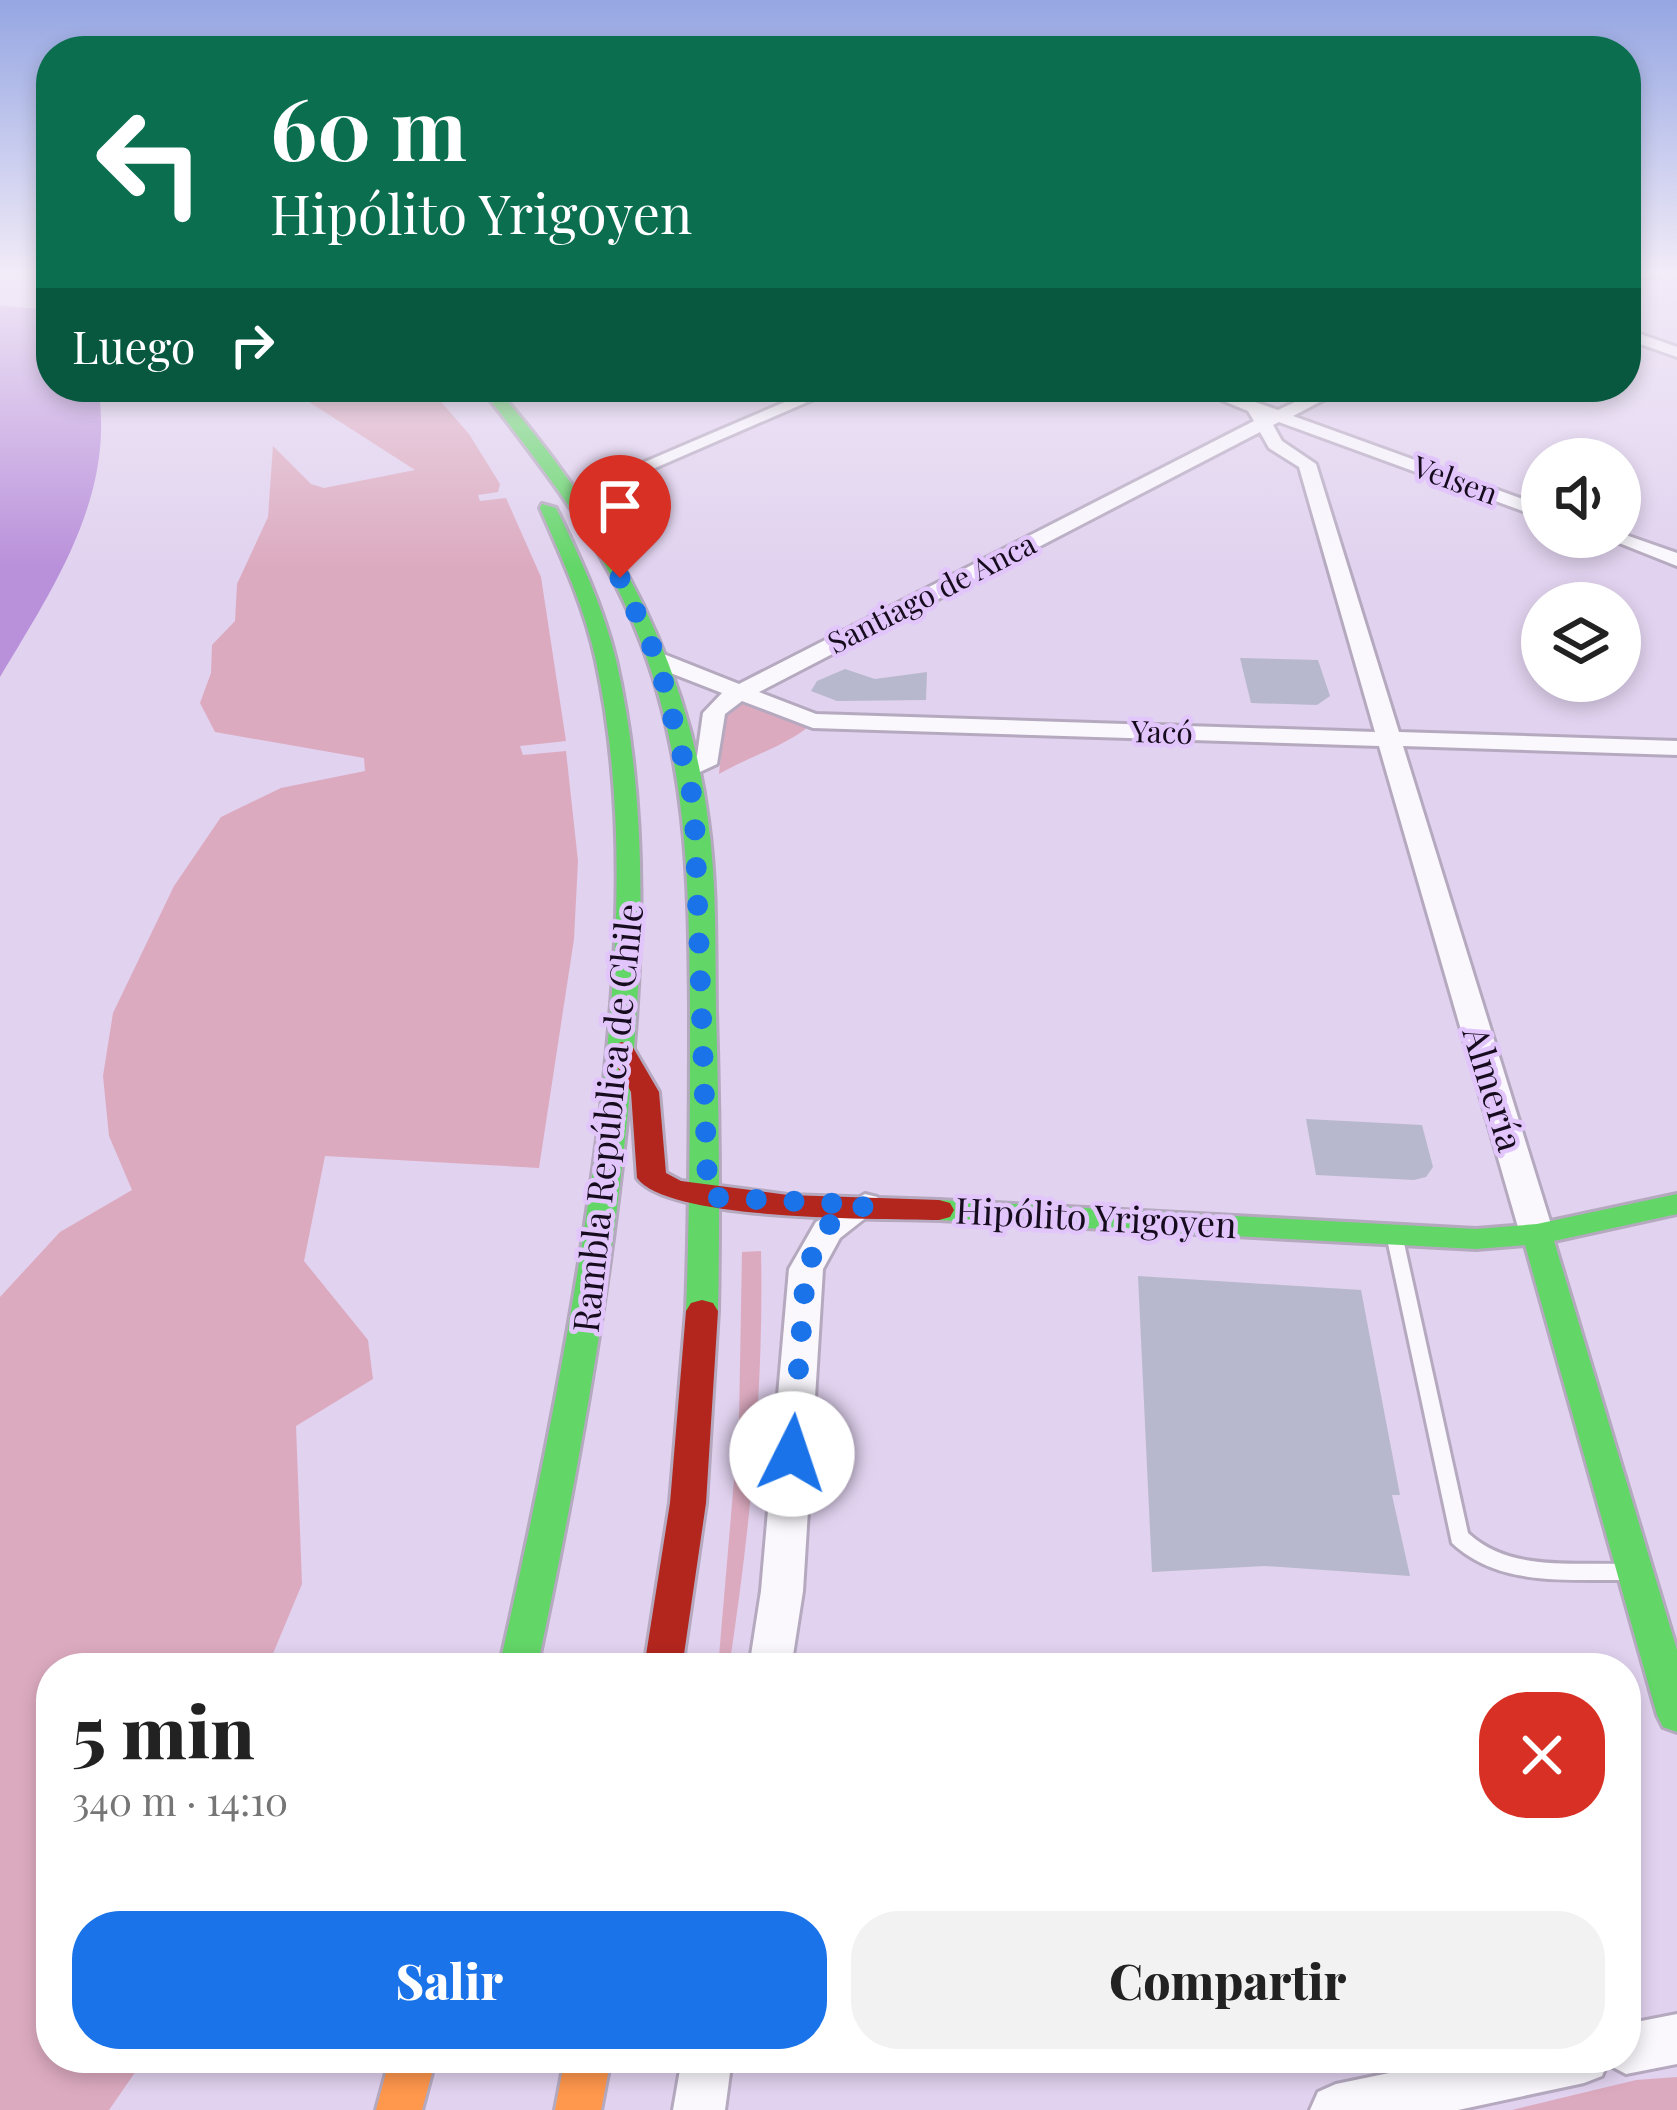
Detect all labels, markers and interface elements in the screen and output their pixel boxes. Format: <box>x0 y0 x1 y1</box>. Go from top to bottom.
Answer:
text: 60 m <box>270 70 467 182</box>
icon: left <box>72 84 228 240</box>
text: Hipólito Yrigoyen <box>270 177 692 249</box>
icon: right <box>219 312 285 378</box>
text: Luego <box>72 315 195 375</box>
map controls <box>1521 438 1641 702</box>
button: sound <box>1521 438 1641 558</box>
street label: Velsen <box>1407 445 1504 513</box>
pin <box>569 455 671 578</box>
icon: arrive <box>587 473 653 539</box>
street label: Santiago de Anca <box>820 523 1042 662</box>
button: layers <box>1521 582 1641 702</box>
street label: Yacó <box>1130 710 1194 752</box>
street label: Rambla República de Chile <box>560 901 652 1334</box>
street label: Almería <box>1453 1019 1537 1157</box>
street label: Hipólito Yrigoyen <box>954 1185 1238 1247</box>
position arrow <box>729 1391 855 1517</box>
text: 5 min <box>72 1681 255 1777</box>
button: close <box>1479 1692 1605 1818</box>
text: 340 m · 14:10 <box>72 1774 288 1826</box>
button: Salir <box>72 1911 827 2049</box>
button: Compartir <box>851 1911 1605 2049</box>

